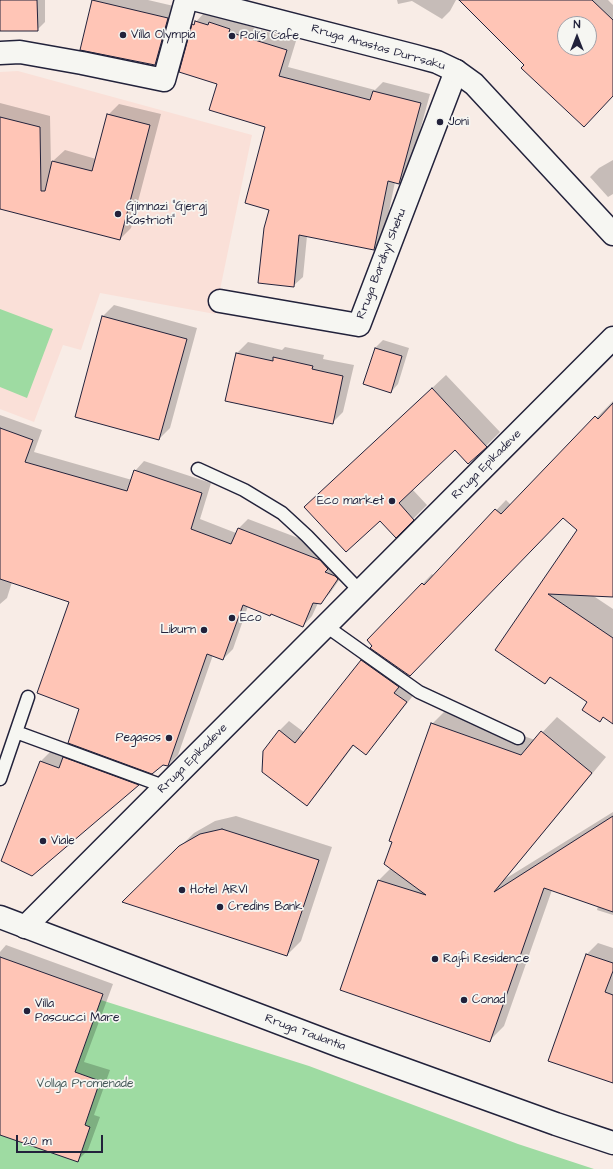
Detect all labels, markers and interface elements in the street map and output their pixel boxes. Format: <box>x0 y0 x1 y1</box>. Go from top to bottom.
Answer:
north arrow <box>557 16 597 56</box>
text: N <box>574 17 580 32</box>
street label: Rruga Anastas Durrsaku <box>309 22 447 74</box>
place label: Villa Olympia <box>131 28 195 42</box>
place label: Poli’s Cafe <box>240 29 299 43</box>
marker: Villa Olympia <box>118 30 128 40</box>
marker: Poli’s Cafe <box>227 31 237 41</box>
place label: Joni <box>448 115 469 129</box>
marker: Joni <box>435 117 445 127</box>
place label: Gjimnazi "Gjergj Kastrioti" <box>126 200 207 228</box>
street label: Rruga Bardhyl Shehu <box>354 207 410 321</box>
marker: Gjimnazi "Gjergj Kastrioti" <box>113 209 123 219</box>
street label: Rruga Epikadeve <box>449 427 525 503</box>
place label: Eco market <box>317 494 384 508</box>
marker: Eco market <box>387 496 397 506</box>
place label: Eco <box>240 611 261 625</box>
marker: Eco <box>227 613 237 623</box>
place label: Liburn <box>160 623 196 637</box>
marker: Liburn <box>199 625 209 635</box>
street label: Rruga Epikadeve <box>155 721 231 797</box>
place label: Pegasos <box>116 731 161 745</box>
marker: Pegasos <box>164 733 174 743</box>
place label: Viale <box>51 834 75 848</box>
marker: Viale <box>38 836 48 846</box>
place label: Hotel ARVI <box>190 883 248 897</box>
marker: Hotel ARVI <box>177 885 187 895</box>
place label: Credins Bank <box>228 900 302 914</box>
marker: Credins Bank <box>215 902 225 912</box>
place label: Rajfi Residence <box>443 952 529 966</box>
marker: Rajfi Residence <box>430 954 440 964</box>
place label: Conad <box>472 993 506 1007</box>
marker: Conad <box>459 995 469 1005</box>
place label: Villa Pascucci Mare <box>35 997 119 1025</box>
marker: Villa Pascucci Mare <box>22 1006 32 1016</box>
street label: Rruga Taulantia <box>263 1012 347 1054</box>
park label: Vollga Promenade <box>37 1077 133 1091</box>
scale bar <box>18 1127 105 1153</box>
text: 20 m <box>23 1133 52 1150</box>

